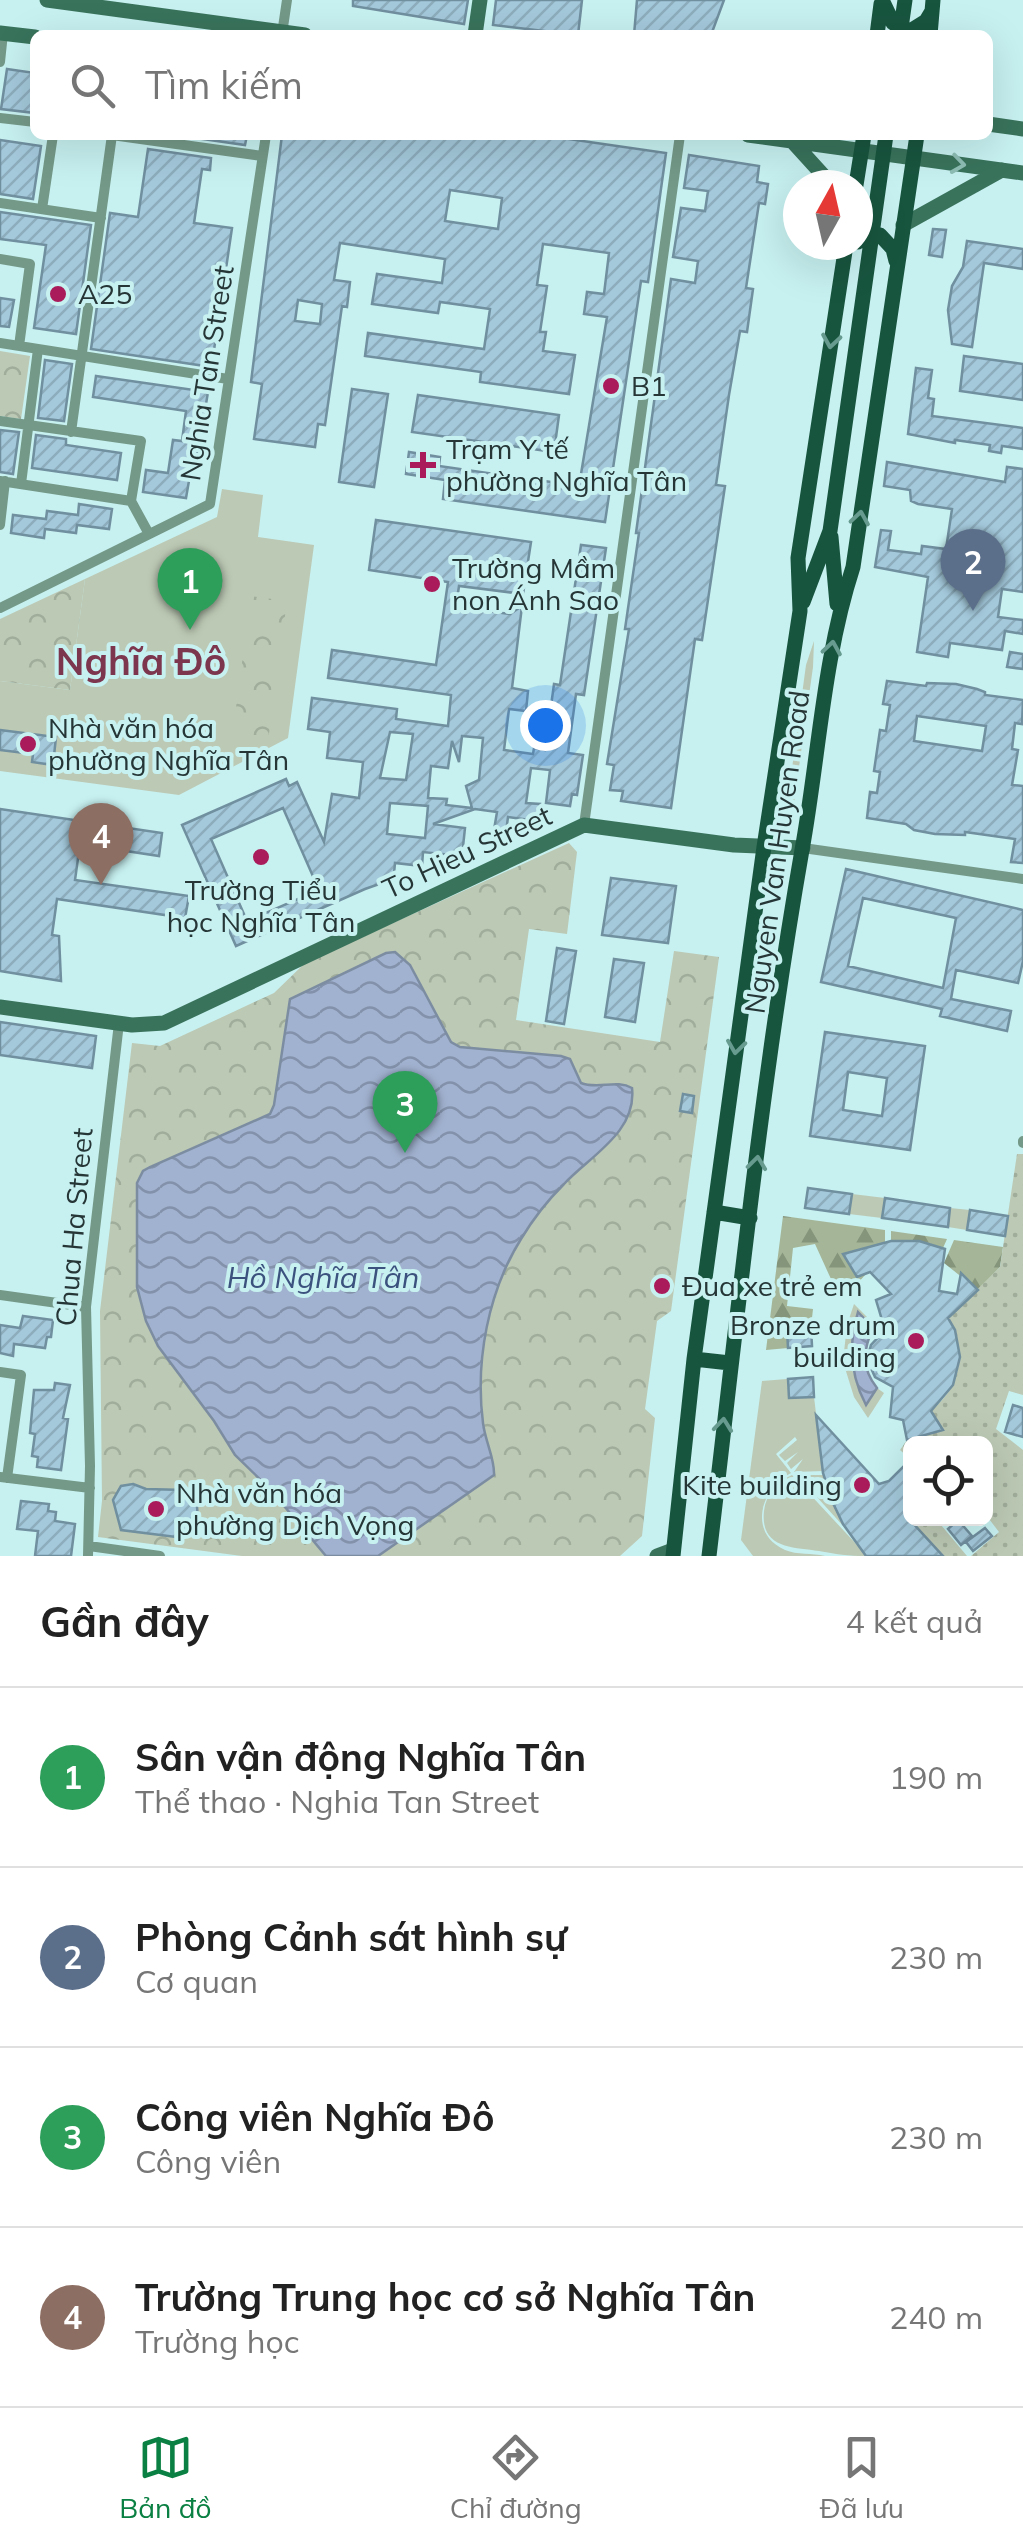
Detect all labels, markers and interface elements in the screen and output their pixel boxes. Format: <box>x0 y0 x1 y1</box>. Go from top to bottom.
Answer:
search box <box>30 30 993 140</box>
icon: search <box>65 58 120 113</box>
text: Tìm kiếm <box>145 61 303 109</box>
one-way arrow <box>950 153 966 174</box>
north arrow <box>783 170 873 260</box>
street label: Nghia Tan Street <box>172 262 241 483</box>
place label: A25 <box>78 276 132 311</box>
marker: A25 <box>47 283 69 305</box>
one-way arrow <box>822 333 843 350</box>
place label: B1 <box>631 368 667 403</box>
marker: B1 <box>600 375 622 397</box>
place label: Trạm Y tế phường Nghĩa Tân <box>446 431 687 498</box>
marker: Trạm Y tế phường Nghĩa Tân <box>410 452 436 478</box>
one-way arrow <box>849 510 870 527</box>
pin: 2 <box>940 528 1006 611</box>
pin: 1 <box>158 548 222 630</box>
place label: Trường Mầm non Ánh Sao <box>452 550 619 617</box>
marker: Trường Mầm non Ánh Sao <box>421 573 443 595</box>
district label: Nghĩa Đô <box>56 637 226 685</box>
one-way arrow <box>821 640 842 656</box>
street label: Nguyen Van Huyen Road <box>736 688 817 1016</box>
your location <box>520 700 571 751</box>
place label: Nhà văn hóa phường Nghĩa Tân <box>48 710 289 777</box>
marker: Nhà văn hóa phường Nghĩa Tân <box>17 733 39 755</box>
street label: To Hieu Street <box>377 797 557 906</box>
pin: 4 <box>68 802 134 885</box>
marker: Trường Tiểu học Nghĩa Tân <box>250 846 272 868</box>
place label: Trường Tiểu học Nghĩa Tân <box>167 872 355 939</box>
one-way arrow <box>727 1039 748 1056</box>
pin: 3 <box>372 1070 438 1153</box>
street label: Chua Ha Street <box>47 1126 100 1328</box>
one-way arrow <box>746 1154 767 1170</box>
water label: Hồ Nghĩa Tân <box>227 1258 419 1296</box>
place label: Đua xe trẻ em <box>682 1268 863 1303</box>
marker: Đua xe trẻ em <box>651 1275 673 1297</box>
place label: Bronze drum building <box>730 1307 896 1374</box>
marker: Bronze drum building <box>905 1330 927 1352</box>
one-way arrow <box>712 1416 733 1432</box>
map controls <box>903 1436 993 1526</box>
button: locate <box>903 1436 993 1526</box>
place label: Kite building <box>682 1467 842 1502</box>
marker: Kite building <box>851 1474 873 1496</box>
place label: Nhà văn hóa phường Dịch Vọng <box>176 1475 414 1542</box>
marker: Nhà văn hóa phường Dịch Vọng <box>145 1498 167 1520</box>
text: Gần đây <box>40 1595 209 1648</box>
text: 4 kết quả <box>846 1601 983 1641</box>
text: Sân vận động Nghĩa Tân <box>135 1733 586 1781</box>
text: 1 <box>63 1757 82 1797</box>
text: 190 m <box>889 1757 983 1797</box>
text: Thể thao · Nghia Tan Street <box>135 1781 539 1821</box>
text: Phòng Cảnh sát hình sự <box>135 1913 567 1961</box>
text: 2 <box>63 1937 82 1977</box>
text: 230 m <box>889 1937 983 1977</box>
text: Cơ quan <box>135 1961 258 2001</box>
text: Công viên Nghĩa Đô <box>135 2093 494 2141</box>
text: 3 <box>63 2117 82 2157</box>
text: 230 m <box>889 2117 983 2157</box>
text: Công viên <box>135 2141 281 2181</box>
text: Trường Trung học cơ sở Nghĩa Tân <box>135 2273 755 2321</box>
text: 4 <box>63 2297 82 2337</box>
text: 240 m <box>889 2297 983 2337</box>
text: Trường học <box>135 2321 300 2361</box>
tab: Bản đồ <box>119 2430 212 2525</box>
tab: Chỉ đường <box>450 2430 582 2525</box>
tab: Đã lưu <box>820 2430 904 2525</box>

